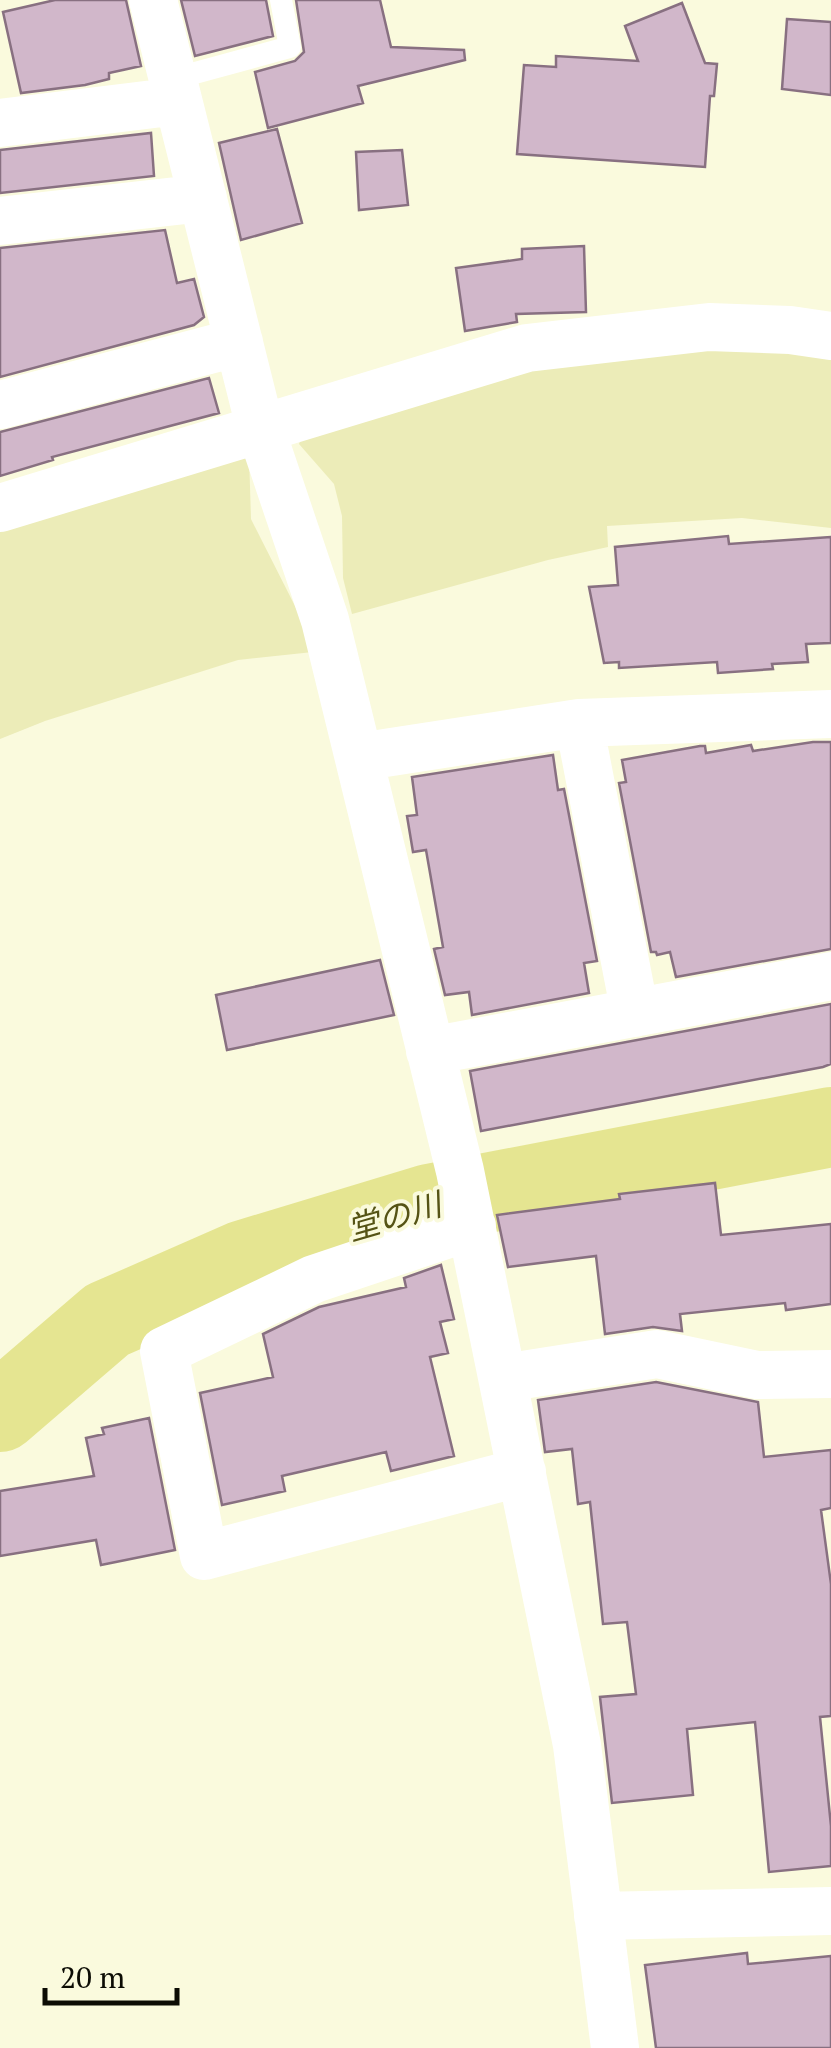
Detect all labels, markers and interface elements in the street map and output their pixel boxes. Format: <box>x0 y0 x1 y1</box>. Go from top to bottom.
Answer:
water label: 堂の川 <box>342 1182 449 1249</box>
scale bar <box>45 1943 178 2005</box>
text: 20 m <box>60 1957 125 1997</box>

